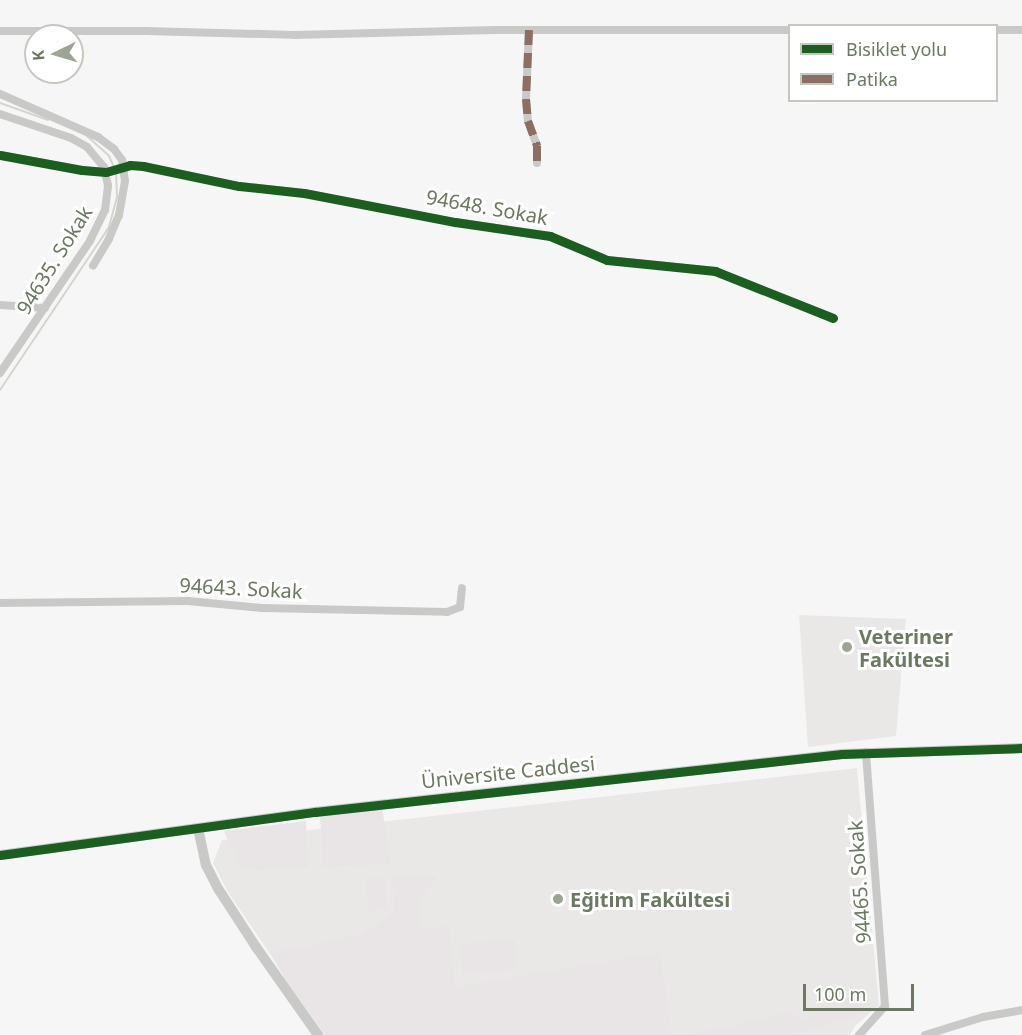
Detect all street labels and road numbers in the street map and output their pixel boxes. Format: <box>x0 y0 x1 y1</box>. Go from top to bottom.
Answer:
street label: 94648. Sokak <box>424 184 550 230</box>
street label: 94635. Sokak <box>11 201 97 319</box>
street label: 94643. Sokak <box>179 573 303 603</box>
street label: Üniversite Caddesi <box>420 751 596 793</box>
street label: 94465. Sokak <box>843 820 875 944</box>

